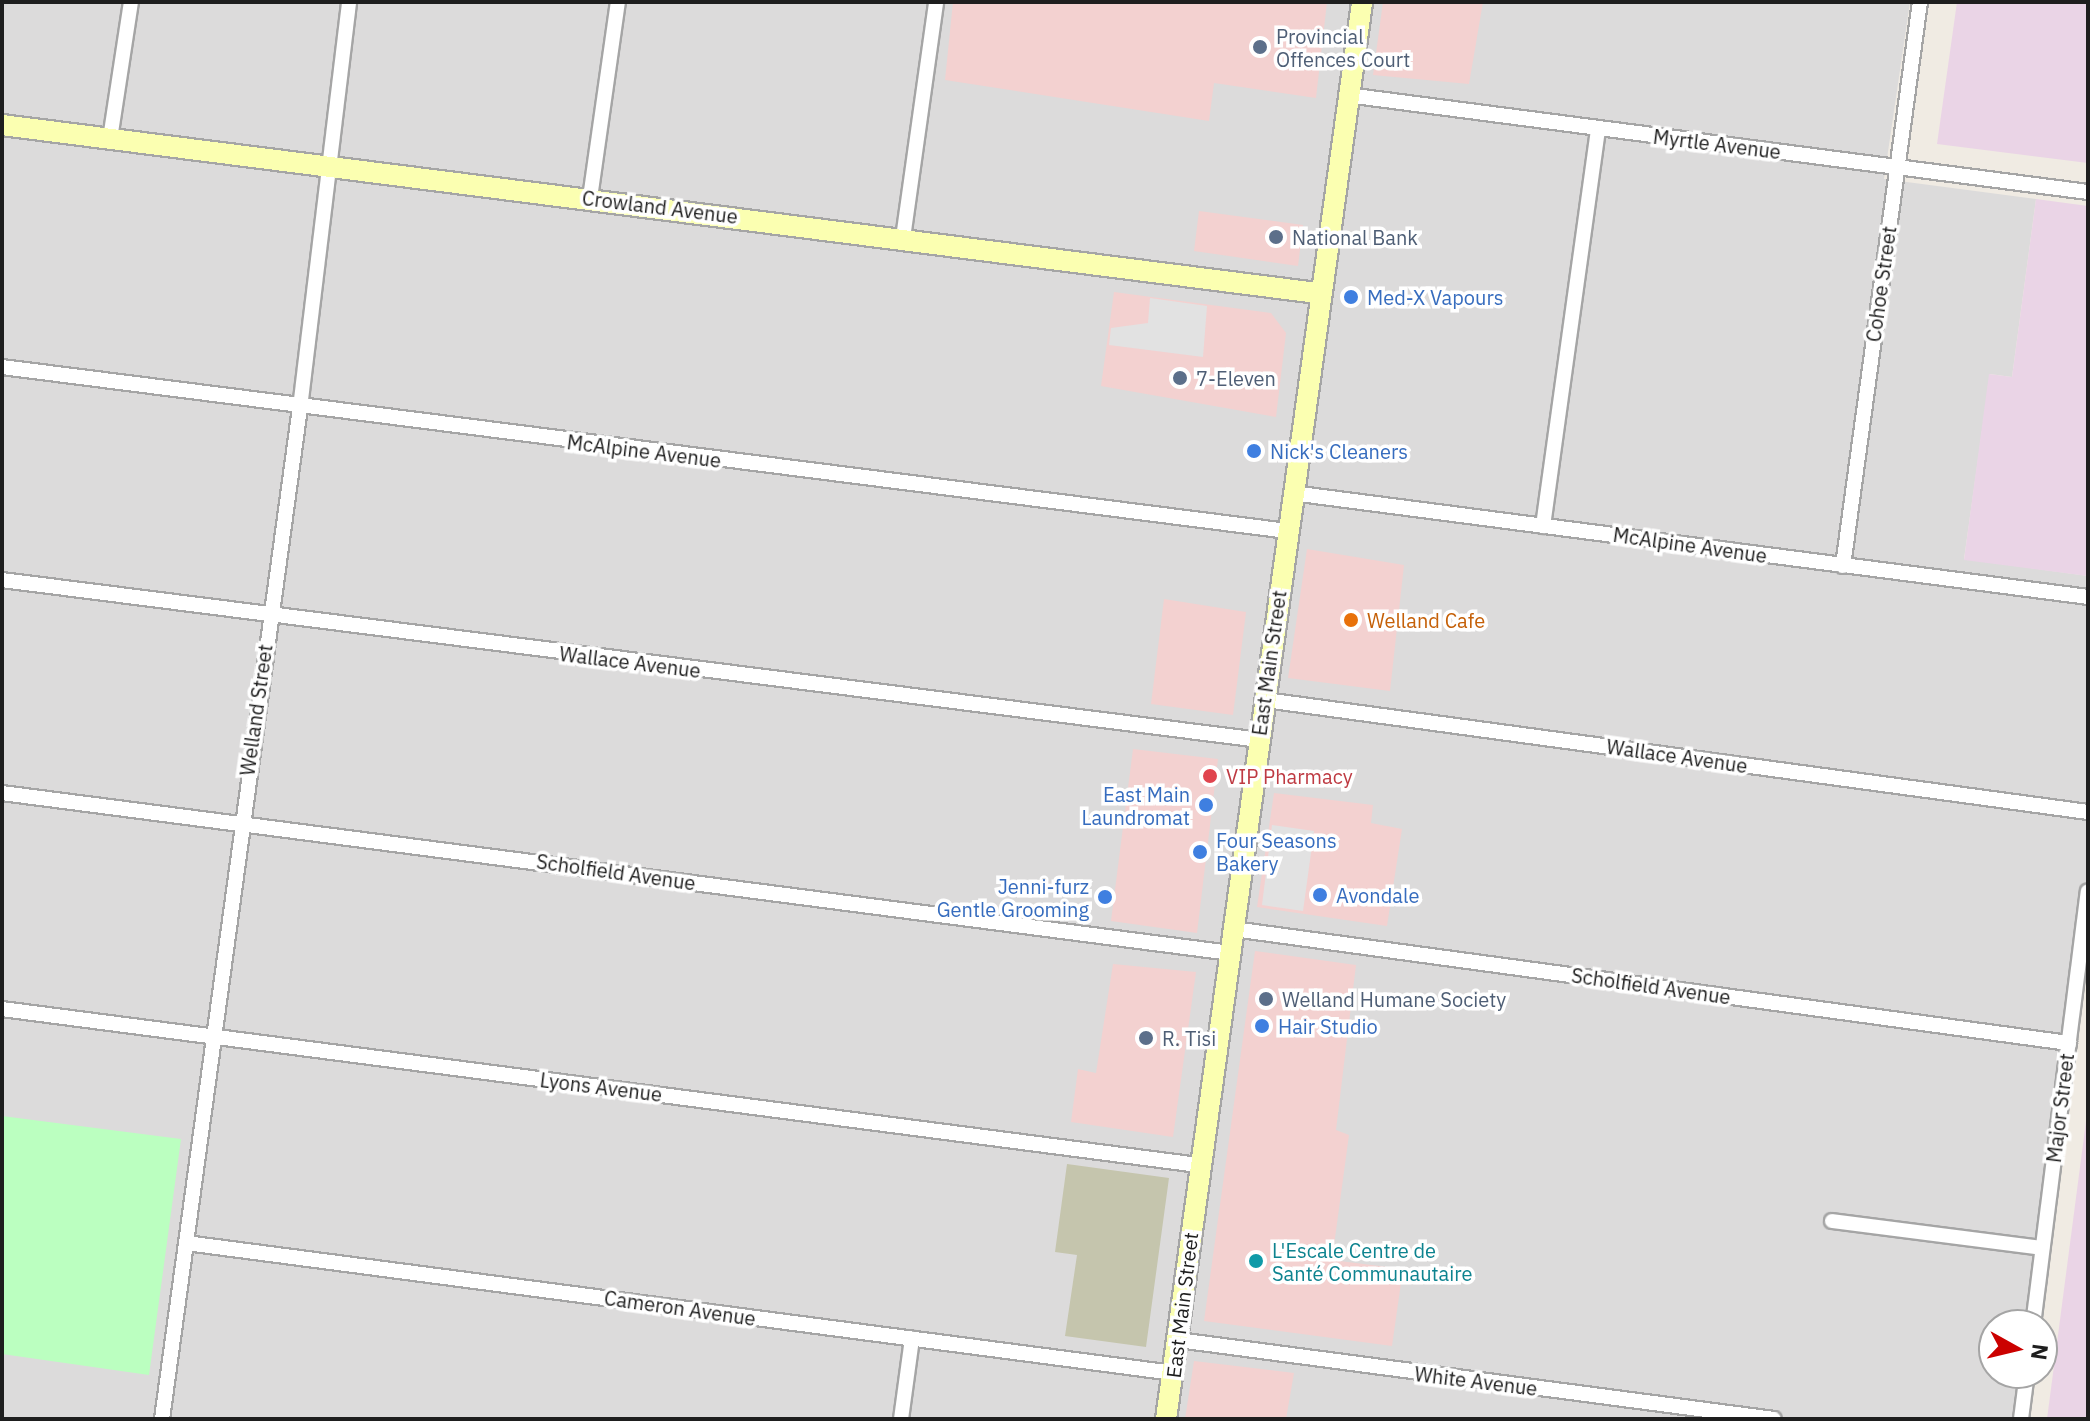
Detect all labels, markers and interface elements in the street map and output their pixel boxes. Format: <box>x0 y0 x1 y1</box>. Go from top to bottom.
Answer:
place label: Provincial Offences Court <box>1276 24 1410 71</box>
marker: Provincial Offences Court <box>1251 38 1269 56</box>
street label: Myrtle Avenue <box>1652 124 1782 164</box>
street label: Crowland Avenue <box>581 186 739 228</box>
place label: National Bank <box>1292 225 1418 249</box>
street label: Cohoe Street <box>1861 225 1901 343</box>
marker: National Bank <box>1267 228 1285 246</box>
place label: Med-X Vapours <box>1367 285 1503 309</box>
marker: Med-X Vapours <box>1342 288 1360 306</box>
place label: 7-Eleven <box>1196 366 1276 390</box>
marker: 7-Eleven <box>1171 369 1189 387</box>
street label: McAlpine Avenue <box>566 430 722 472</box>
place label: Nick's Cleaners <box>1270 439 1408 463</box>
marker: Nick's Cleaners <box>1245 442 1263 460</box>
street label: McAlpine Avenue <box>1612 522 1768 568</box>
street label: East Main Street <box>1247 589 1291 737</box>
place label: Welland Cafe <box>1367 608 1485 632</box>
marker: Welland Cafe <box>1342 611 1360 629</box>
street label: Wallace Avenue <box>558 641 702 683</box>
street label: Welland Street <box>235 643 277 777</box>
street label: Wallace Avenue <box>1605 734 1749 778</box>
place label: VIP Pharmacy <box>1226 764 1353 788</box>
marker: VIP Pharmacy <box>1201 767 1219 785</box>
place label: East Main Laundromat <box>1081 782 1190 829</box>
marker: East Main Laundromat <box>1197 796 1215 814</box>
place label: Four Seasons Bakery <box>1216 828 1337 875</box>
marker: Four Seasons Bakery <box>1191 843 1209 861</box>
street label: Scholfield Avenue <box>535 849 697 895</box>
place label: Jenni-furz Gentle Grooming <box>937 874 1089 921</box>
place label: Avondale <box>1336 883 1419 907</box>
marker: Avondale <box>1311 886 1329 904</box>
marker: Jenni-furz Gentle Grooming <box>1096 888 1114 906</box>
street label: Scholfield Avenue <box>1570 963 1732 1009</box>
place label: Welland Humane Society <box>1282 987 1506 1011</box>
marker: Welland Humane Society <box>1257 990 1275 1008</box>
place label: Hair Studio <box>1278 1014 1378 1038</box>
marker: Hair Studio <box>1253 1017 1271 1035</box>
place label: R. Tisi <box>1162 1026 1216 1050</box>
marker: R. Tisi <box>1137 1029 1155 1047</box>
street label: Major Street <box>2041 1052 2079 1164</box>
street label: Lyons Avenue <box>539 1068 663 1106</box>
street label: East Main Street <box>1161 1231 1203 1379</box>
place label: L'Escale Centre de Santé Communautaire <box>1272 1238 1473 1285</box>
marker: L'Escale Centre de Santé Communautaire <box>1247 1252 1265 1270</box>
street label: Cameron Avenue <box>603 1285 757 1331</box>
north arrow <box>1978 1309 2058 1389</box>
text: N <box>2025 1342 2056 1362</box>
street label: White Avenue <box>1413 1362 1539 1400</box>

